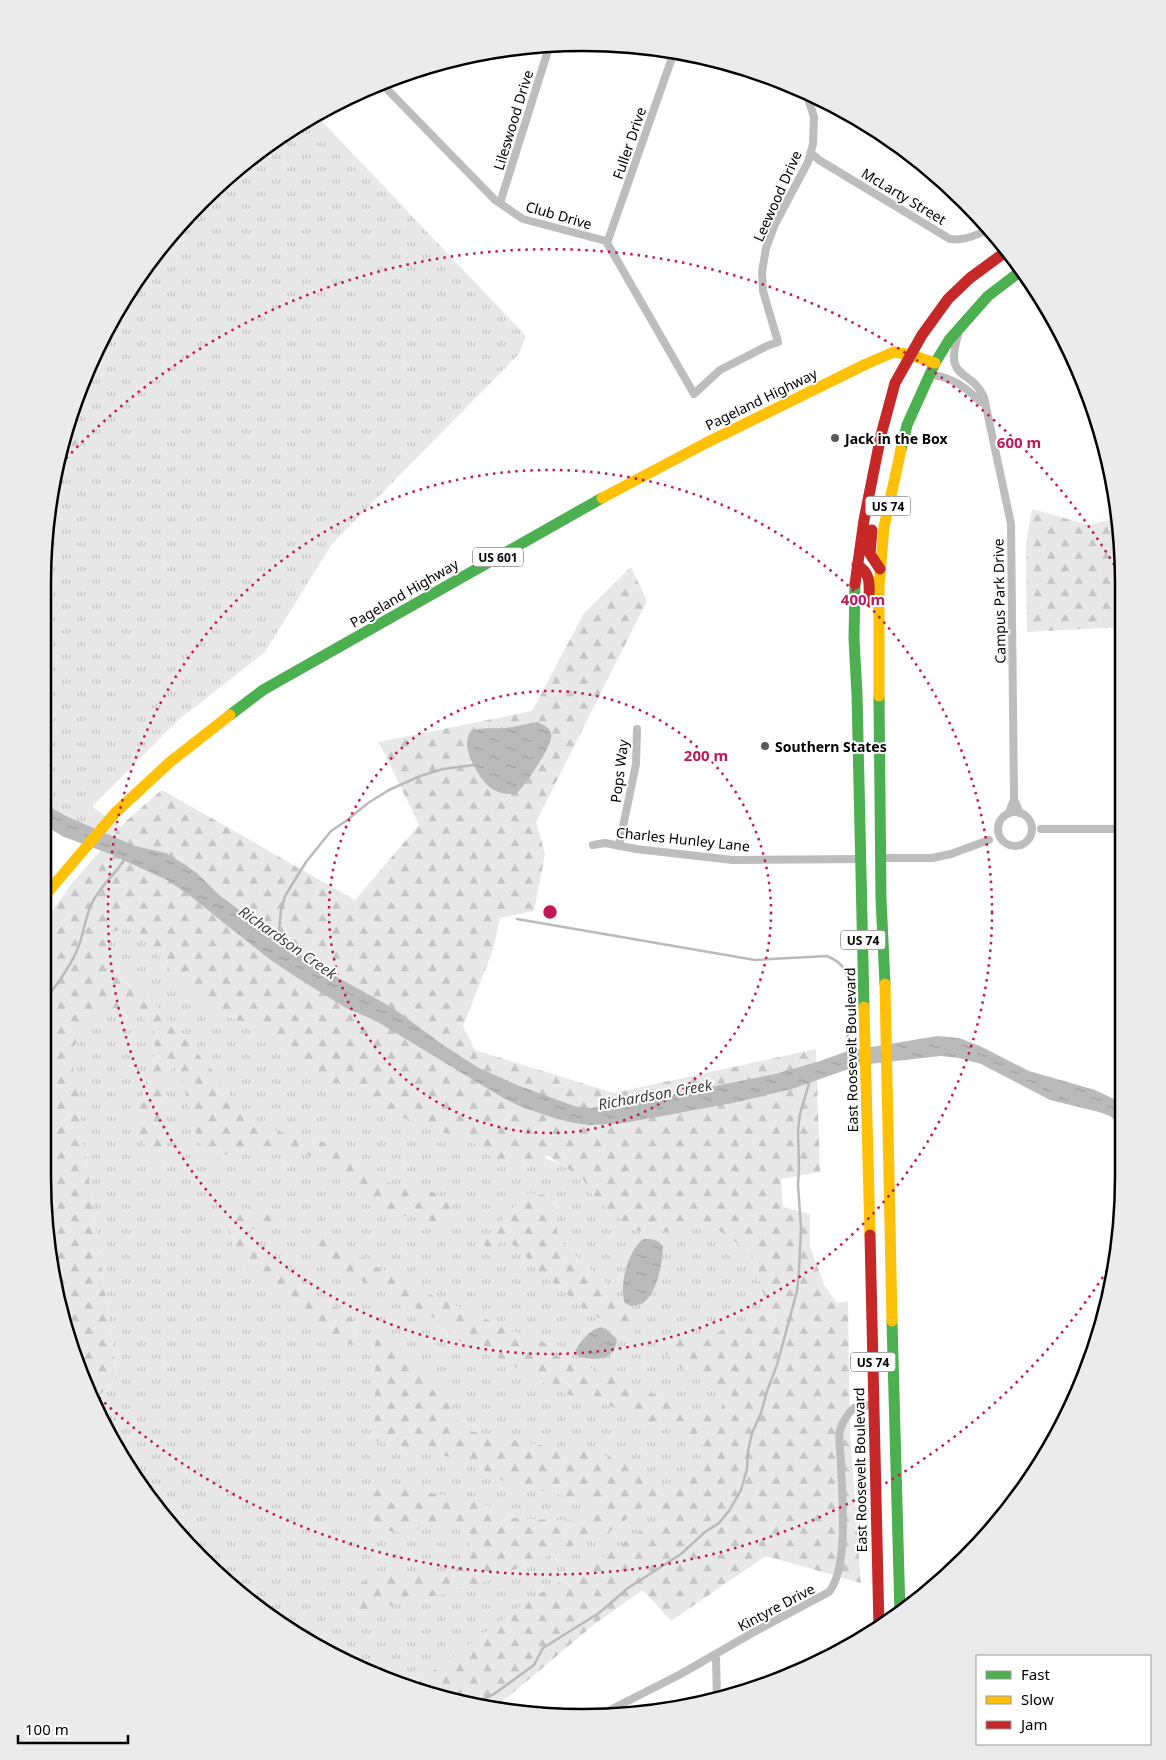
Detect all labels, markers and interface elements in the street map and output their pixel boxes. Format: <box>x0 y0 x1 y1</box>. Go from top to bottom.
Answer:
street label: Lileswood Drive <box>489 67 537 172</box>
street label: Fuller Drive <box>608 104 650 182</box>
street label: Leewood Drive <box>748 147 806 244</box>
street label: McLarty Street <box>858 163 950 229</box>
street label: Club Drive <box>524 196 594 234</box>
street label: Pageland Highway <box>702 363 821 434</box>
place label: Jack in the Box <box>843 429 948 448</box>
marker: Jack in the Box <box>829 432 841 444</box>
text: 600 m <box>997 432 1041 452</box>
road number: US 74 <box>866 496 910 516</box>
street label: Campus Park Drive <box>988 538 1010 664</box>
road number: US 601 <box>473 548 523 566</box>
street label: Pageland Highway <box>346 554 463 632</box>
text: 400 m <box>841 589 885 609</box>
street label: Pops Way <box>606 737 632 804</box>
place label: Southern States <box>775 737 887 756</box>
marker: Southern States <box>759 740 771 752</box>
text: 200 m <box>684 745 728 765</box>
street label: Charles Hunley Lane <box>615 823 751 855</box>
water label: Richardson Creek <box>235 901 341 984</box>
centre of rings <box>541 903 559 921</box>
road number: US 74 <box>840 930 886 950</box>
street label: East Roosevelt Boulevard <box>840 967 862 1133</box>
water label: Richardson Creek <box>597 1074 714 1114</box>
road number: US 74 <box>850 1352 896 1371</box>
street label: East Roosevelt Boulevard <box>849 1387 871 1553</box>
street label: Kintyre Drive <box>734 1579 818 1635</box>
legend <box>976 1655 1151 1745</box>
text: Fast <box>1021 1664 1050 1684</box>
text: Slow <box>1021 1689 1054 1709</box>
scale bar <box>18 1712 128 1744</box>
text: Jam <box>1019 1714 1048 1734</box>
text: 100 m <box>25 1719 69 1739</box>

